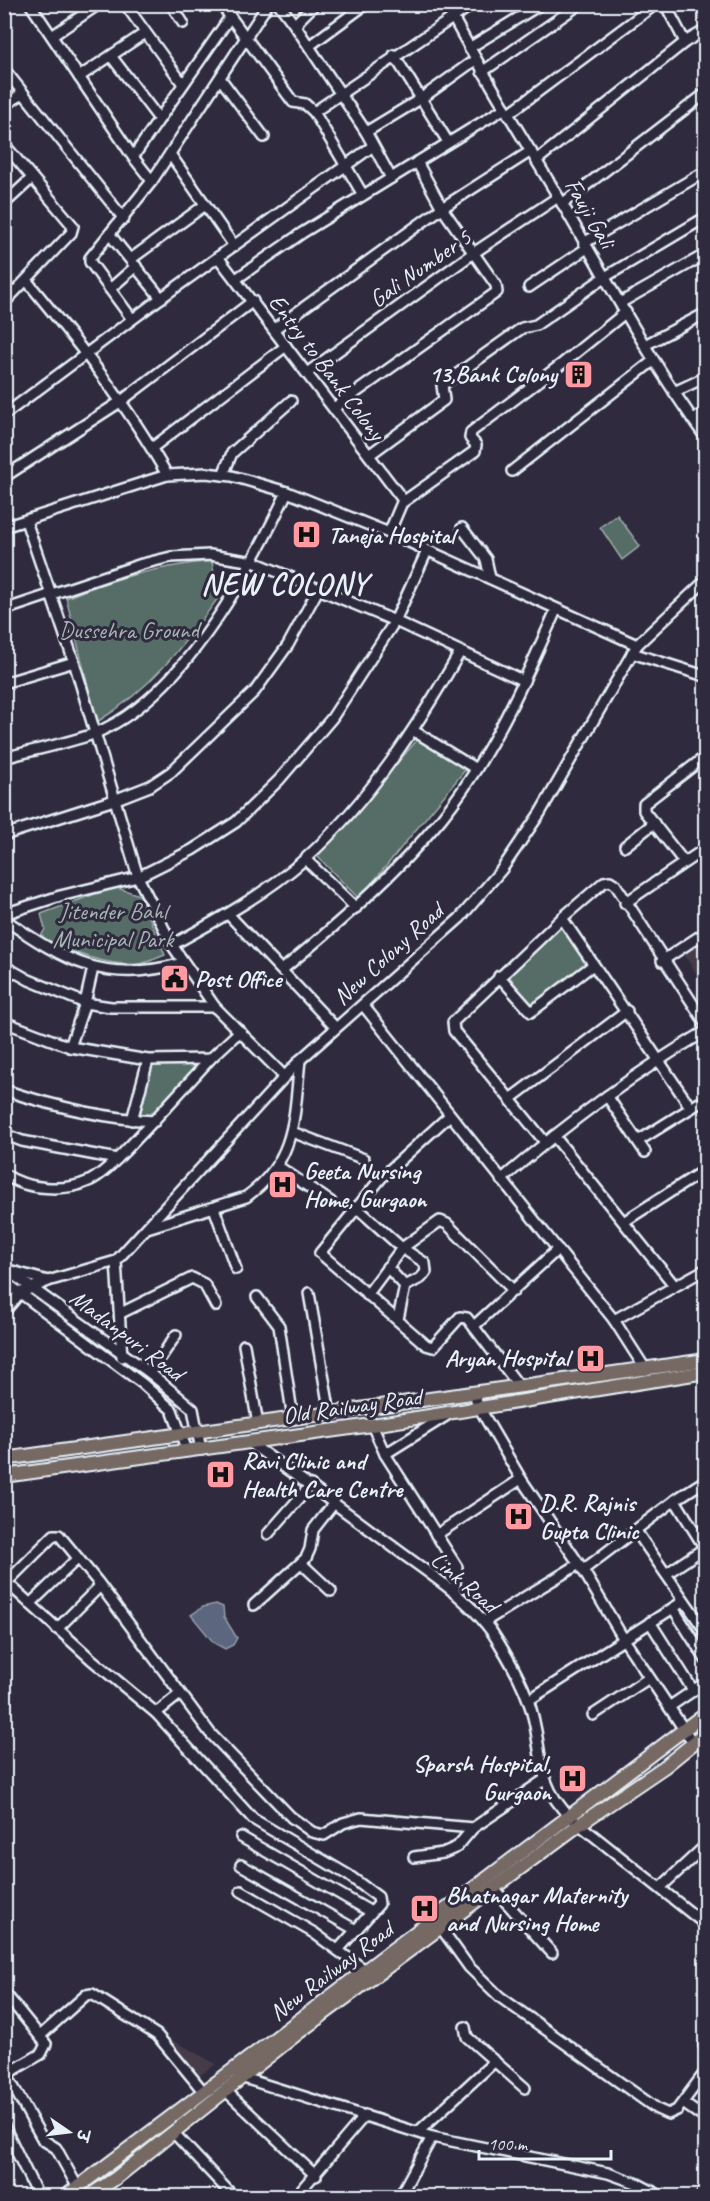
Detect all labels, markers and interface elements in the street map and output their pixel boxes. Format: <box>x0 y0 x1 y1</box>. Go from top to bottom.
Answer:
street label: Fauji Gali <box>558 173 623 255</box>
street label: Gali Number 5 <box>363 221 478 314</box>
street label: Entry to Bank Colony <box>262 288 393 447</box>
building icon: 13,Bank Colony <box>562 358 594 390</box>
place label: 13,Bank Colony <box>429 359 559 389</box>
hospital icon: Taneja Hospital <box>291 519 323 551</box>
place label: Taneja Hospital <box>328 520 459 550</box>
district label: NEW COLONY <box>201 565 373 603</box>
park label: Dussehra Ground <box>59 615 203 645</box>
street label: New Colony Road <box>327 894 452 1011</box>
park label: Jitender Bahl Municipal Park <box>53 896 175 954</box>
public building icon: Post Office <box>158 963 190 995</box>
place label: Post Office <box>195 964 283 994</box>
place label: Geeta Nursing Home, Gurgaon <box>304 1156 428 1214</box>
hospital icon: Geeta Nursing Home, Gurgaon <box>267 1169 299 1201</box>
street label: Madanpuri Road <box>64 1282 193 1390</box>
hospital icon: Aryan Hospital <box>574 1342 606 1374</box>
place label: Aryan Hospital <box>445 1343 574 1373</box>
street label: Old Railway Road <box>281 1381 427 1431</box>
place label: Ravi Clinic and Health Care Centre <box>242 1446 404 1504</box>
hospital icon: Ravi Clinic and Health Care Centre <box>205 1459 237 1491</box>
place label: D.R. Rajnis Gupta Clinic <box>540 1488 640 1546</box>
hospital icon: D.R. Rajnis Gupta Clinic <box>503 1501 535 1533</box>
street label: Link Road <box>425 1544 508 1622</box>
place label: Sparsh Hospital, Gurgaon <box>413 1749 553 1807</box>
hospital icon: Sparsh Hospital, Gurgaon <box>556 1762 588 1794</box>
place label: Bhatnagar Maternity and Nursing Home <box>446 1880 630 1938</box>
hospital icon: Bhatnagar Maternity and Nursing Home <box>409 1893 441 1925</box>
street label: New Railway Road <box>263 1912 402 2027</box>
north arrow <box>39 2102 99 2162</box>
scale bar <box>479 2123 611 2161</box>
text: उ <box>71 2126 94 2144</box>
text: 100 m <box>488 2133 529 2155</box>

